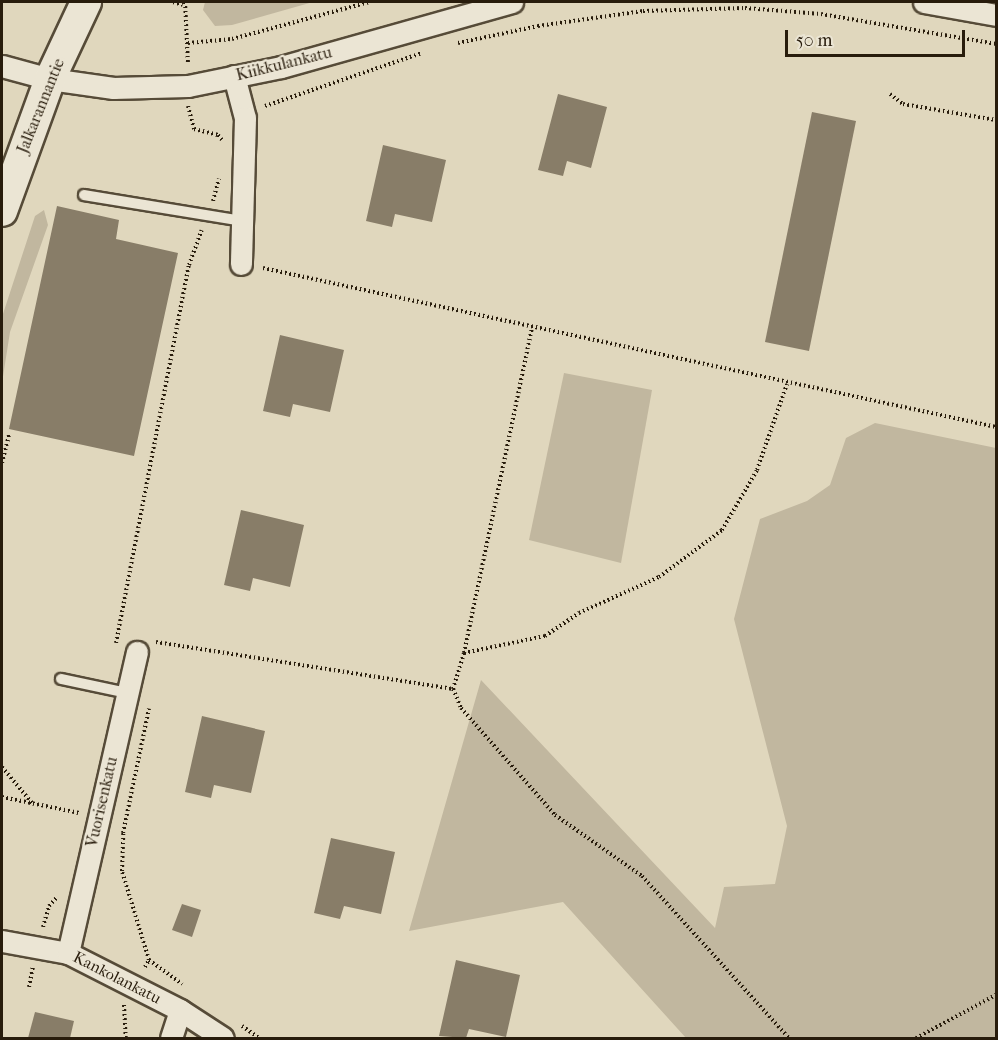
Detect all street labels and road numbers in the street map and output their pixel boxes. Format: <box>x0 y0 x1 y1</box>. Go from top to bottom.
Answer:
street label: Kiikkulankatu <box>234 43 334 85</box>
street label: Jalkarannantie <box>13 56 69 156</box>
street label: Vuorisenkatu <box>82 755 122 849</box>
street label: Kankolankatu <box>70 948 164 1008</box>

